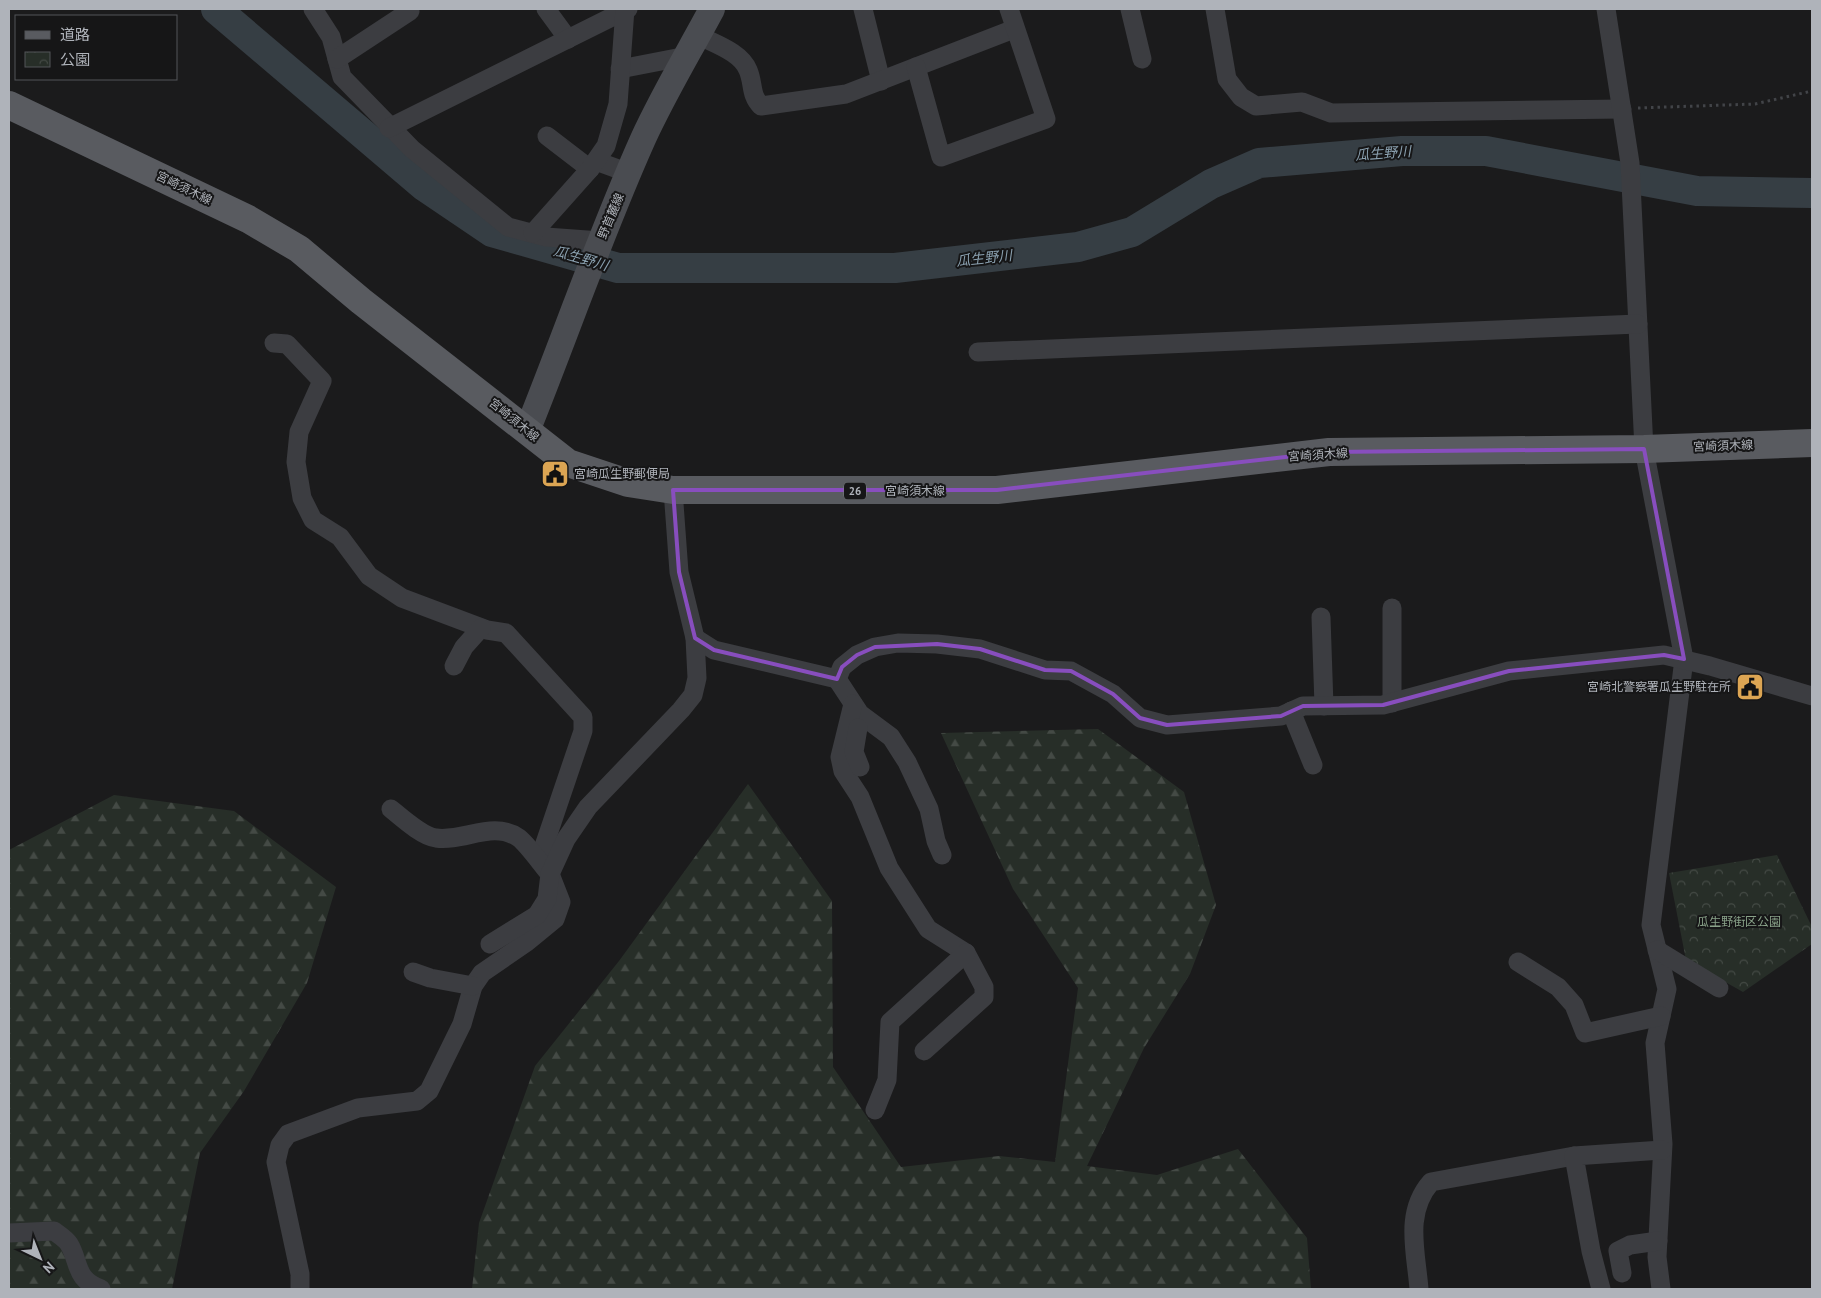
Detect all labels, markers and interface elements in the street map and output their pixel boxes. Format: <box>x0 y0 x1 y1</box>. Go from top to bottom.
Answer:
legend <box>15 15 178 80</box>
text: 道路 <box>60 25 90 44</box>
text: 公園 <box>60 50 90 69</box>
water label: 瓜生野川 <box>1354 142 1414 164</box>
street label: 宮崎須木線 <box>154 168 214 207</box>
street label: 野首麓線 <box>594 191 627 241</box>
water label: 瓜生野川 <box>552 242 612 275</box>
water label: 瓜生野川 <box>955 246 1015 270</box>
street label: 宮崎須木線 <box>486 395 542 444</box>
street label: 宮崎須木線 <box>1693 437 1753 454</box>
street label: 宮崎須木線 <box>1288 445 1348 464</box>
public building icon: 宮崎瓜生野郵便局 <box>540 459 570 489</box>
place label: 宮崎瓜生野郵便局 <box>574 466 670 481</box>
road number: 26 <box>844 482 866 500</box>
street label: 宮崎須木線 <box>885 483 945 498</box>
public building icon: 宮崎北警察署瓜生野駐在所 <box>1735 672 1765 702</box>
place label: 宮崎北警察署瓜生野駐在所 <box>1587 679 1731 694</box>
park label: 瓜生野街区公園 <box>1697 914 1781 929</box>
north arrow <box>15 1233 65 1283</box>
text: N <box>39 1258 58 1277</box>

